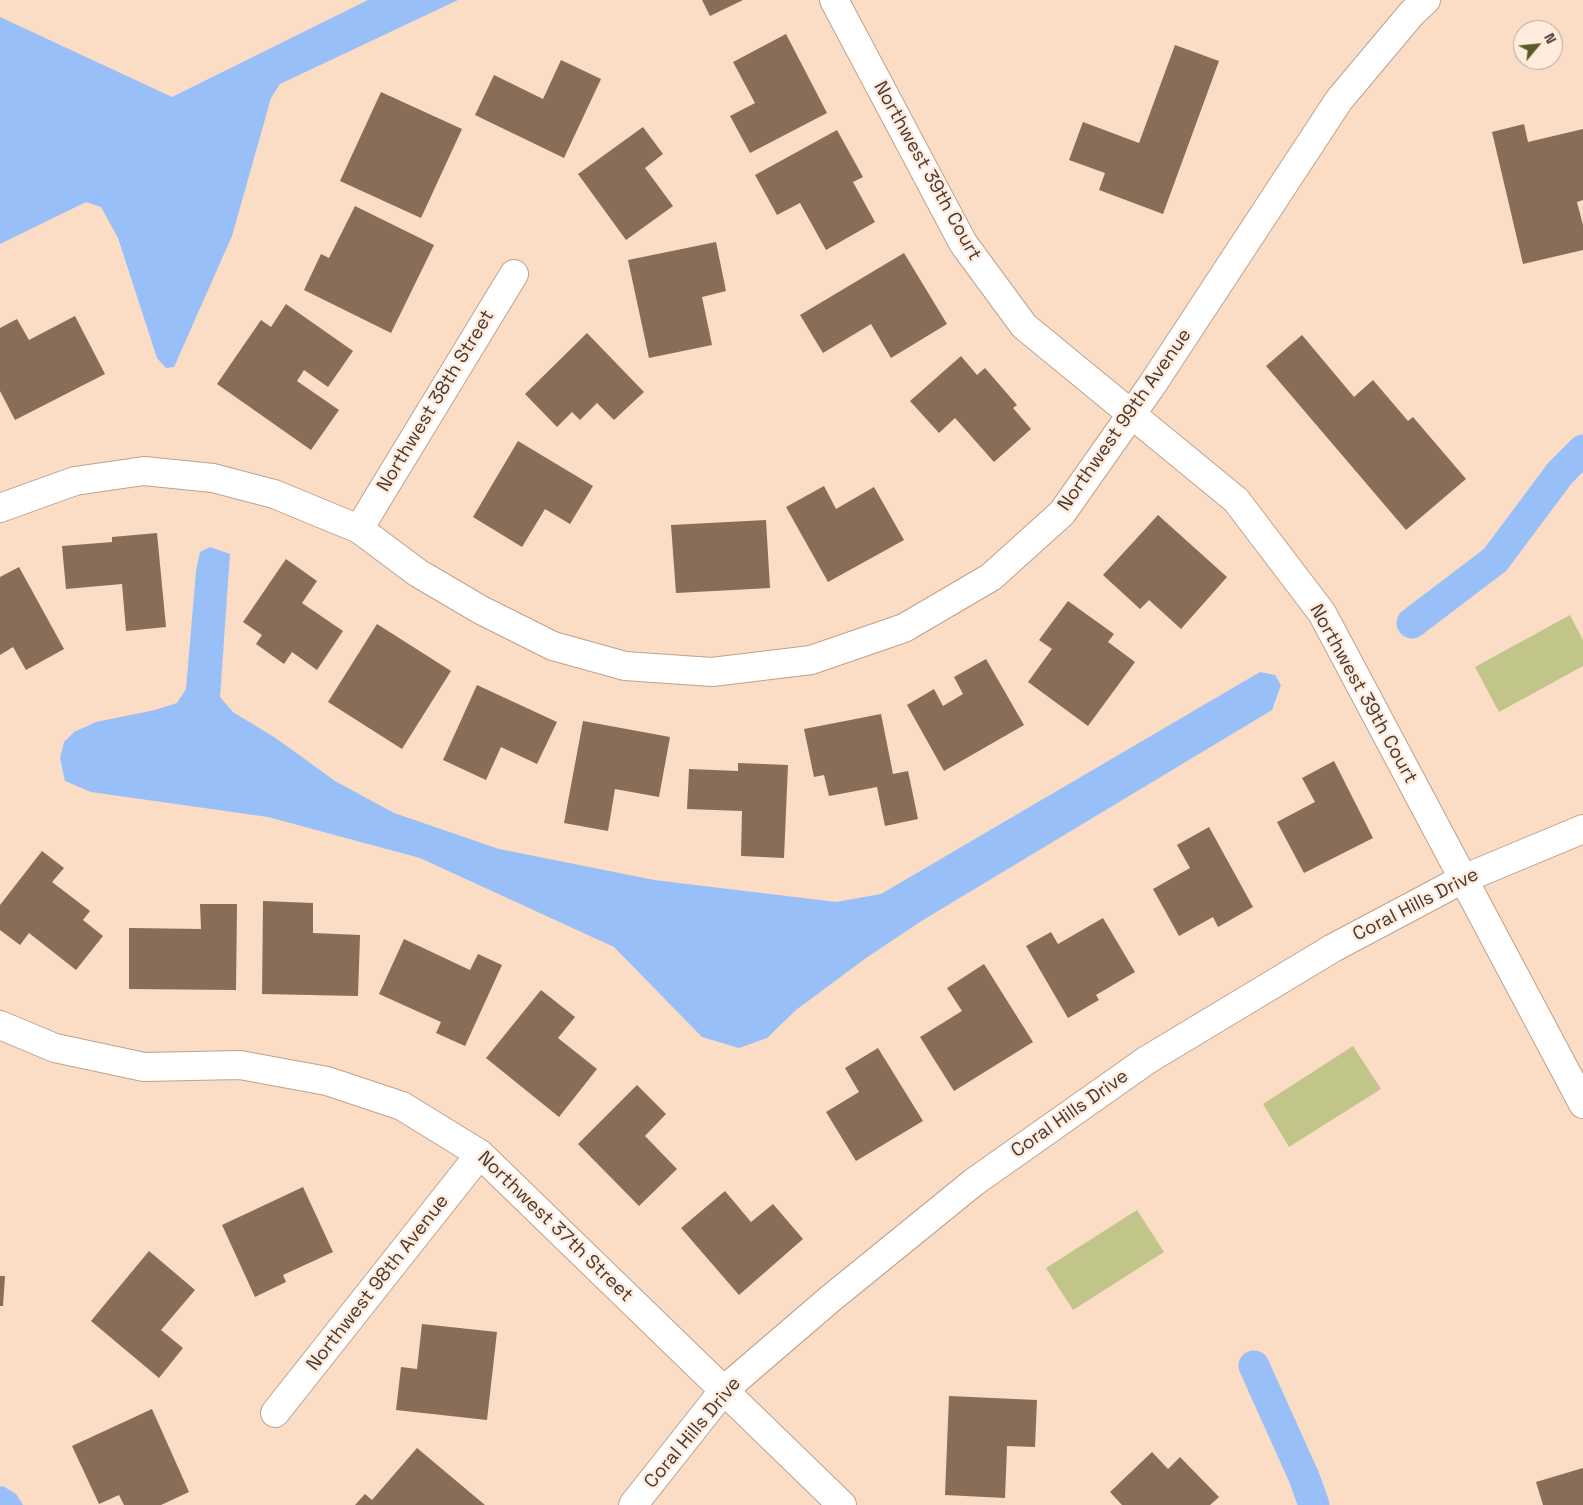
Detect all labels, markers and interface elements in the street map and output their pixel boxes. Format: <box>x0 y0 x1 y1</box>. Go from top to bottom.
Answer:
north arrow <box>1513 20 1563 70</box>
text: N <box>1540 30 1561 47</box>
street label: Northwest 39th Court <box>868 77 986 265</box>
street label: Northwest 38th Street <box>373 306 499 496</box>
street label: Northwest 99th Avenue <box>1053 325 1197 515</box>
street label: Northwest 39th Court <box>1304 600 1422 788</box>
street label: Coral Hills Drive <box>1349 863 1483 947</box>
street label: Coral Hills Drive <box>1007 1065 1133 1163</box>
street label: Northwest 37th Street <box>473 1147 637 1307</box>
street label: Northwest 98th Avenue <box>302 1190 454 1376</box>
street label: Coral Hills Drive <box>640 1373 746 1493</box>

